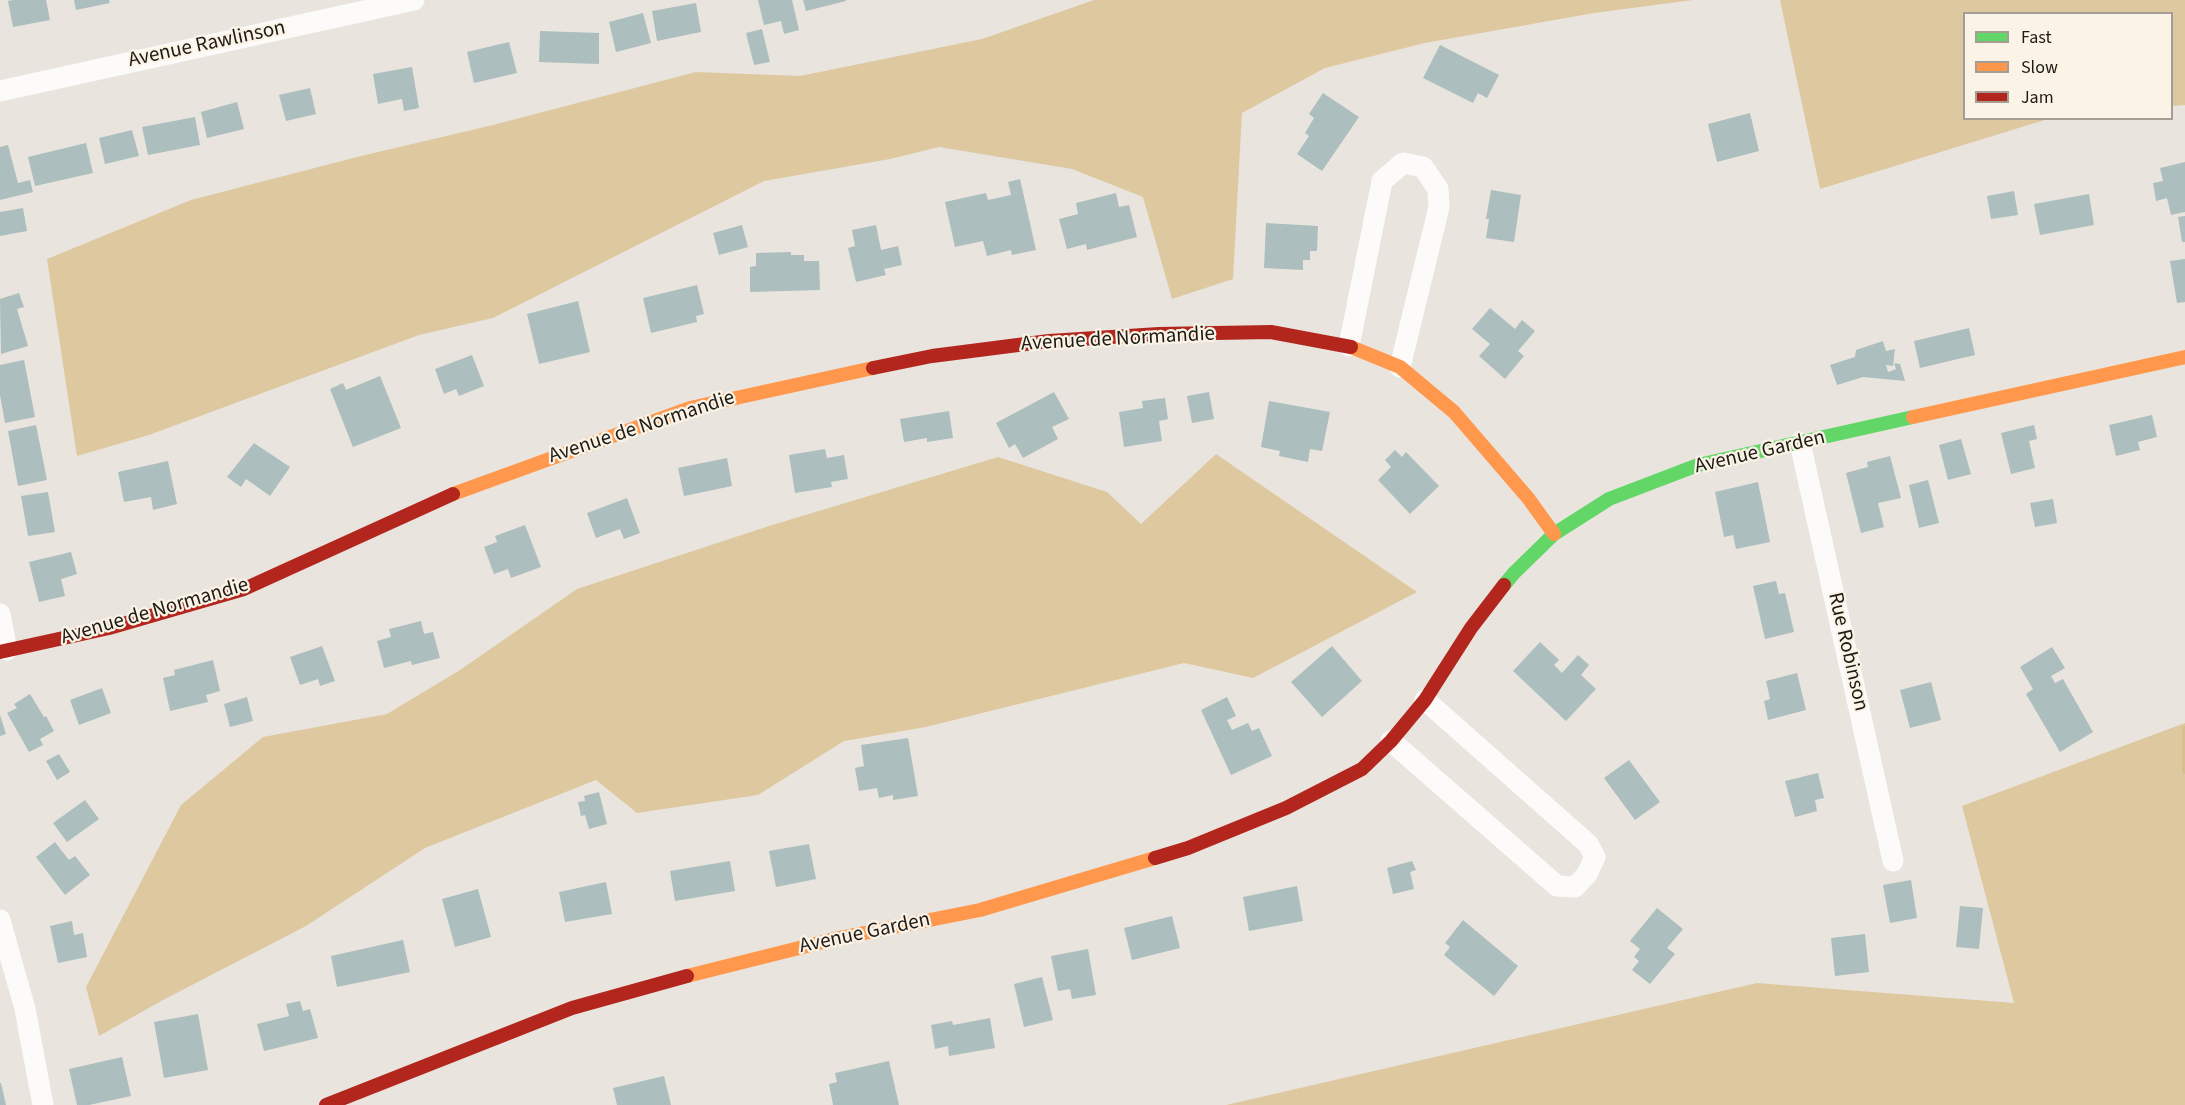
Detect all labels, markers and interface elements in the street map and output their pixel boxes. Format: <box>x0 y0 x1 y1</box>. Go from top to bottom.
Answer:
legend <box>1963 12 2173 120</box>
street label: Avenue Rawlinson <box>126 16 288 74</box>
text: Fast <box>2021 25 2052 50</box>
text: Slow <box>2021 55 2058 80</box>
text: Jam <box>2021 85 2054 110</box>
street label: Avenue de Normandie <box>1020 322 1216 358</box>
street label: Avenue de Normandie <box>546 386 738 470</box>
street label: Avenue Garden <box>1692 426 1828 480</box>
street label: Avenue de Normandie <box>58 573 252 651</box>
street label: Rue Robinson <box>1821 590 1873 714</box>
street label: Avenue Garden <box>797 908 933 960</box>

